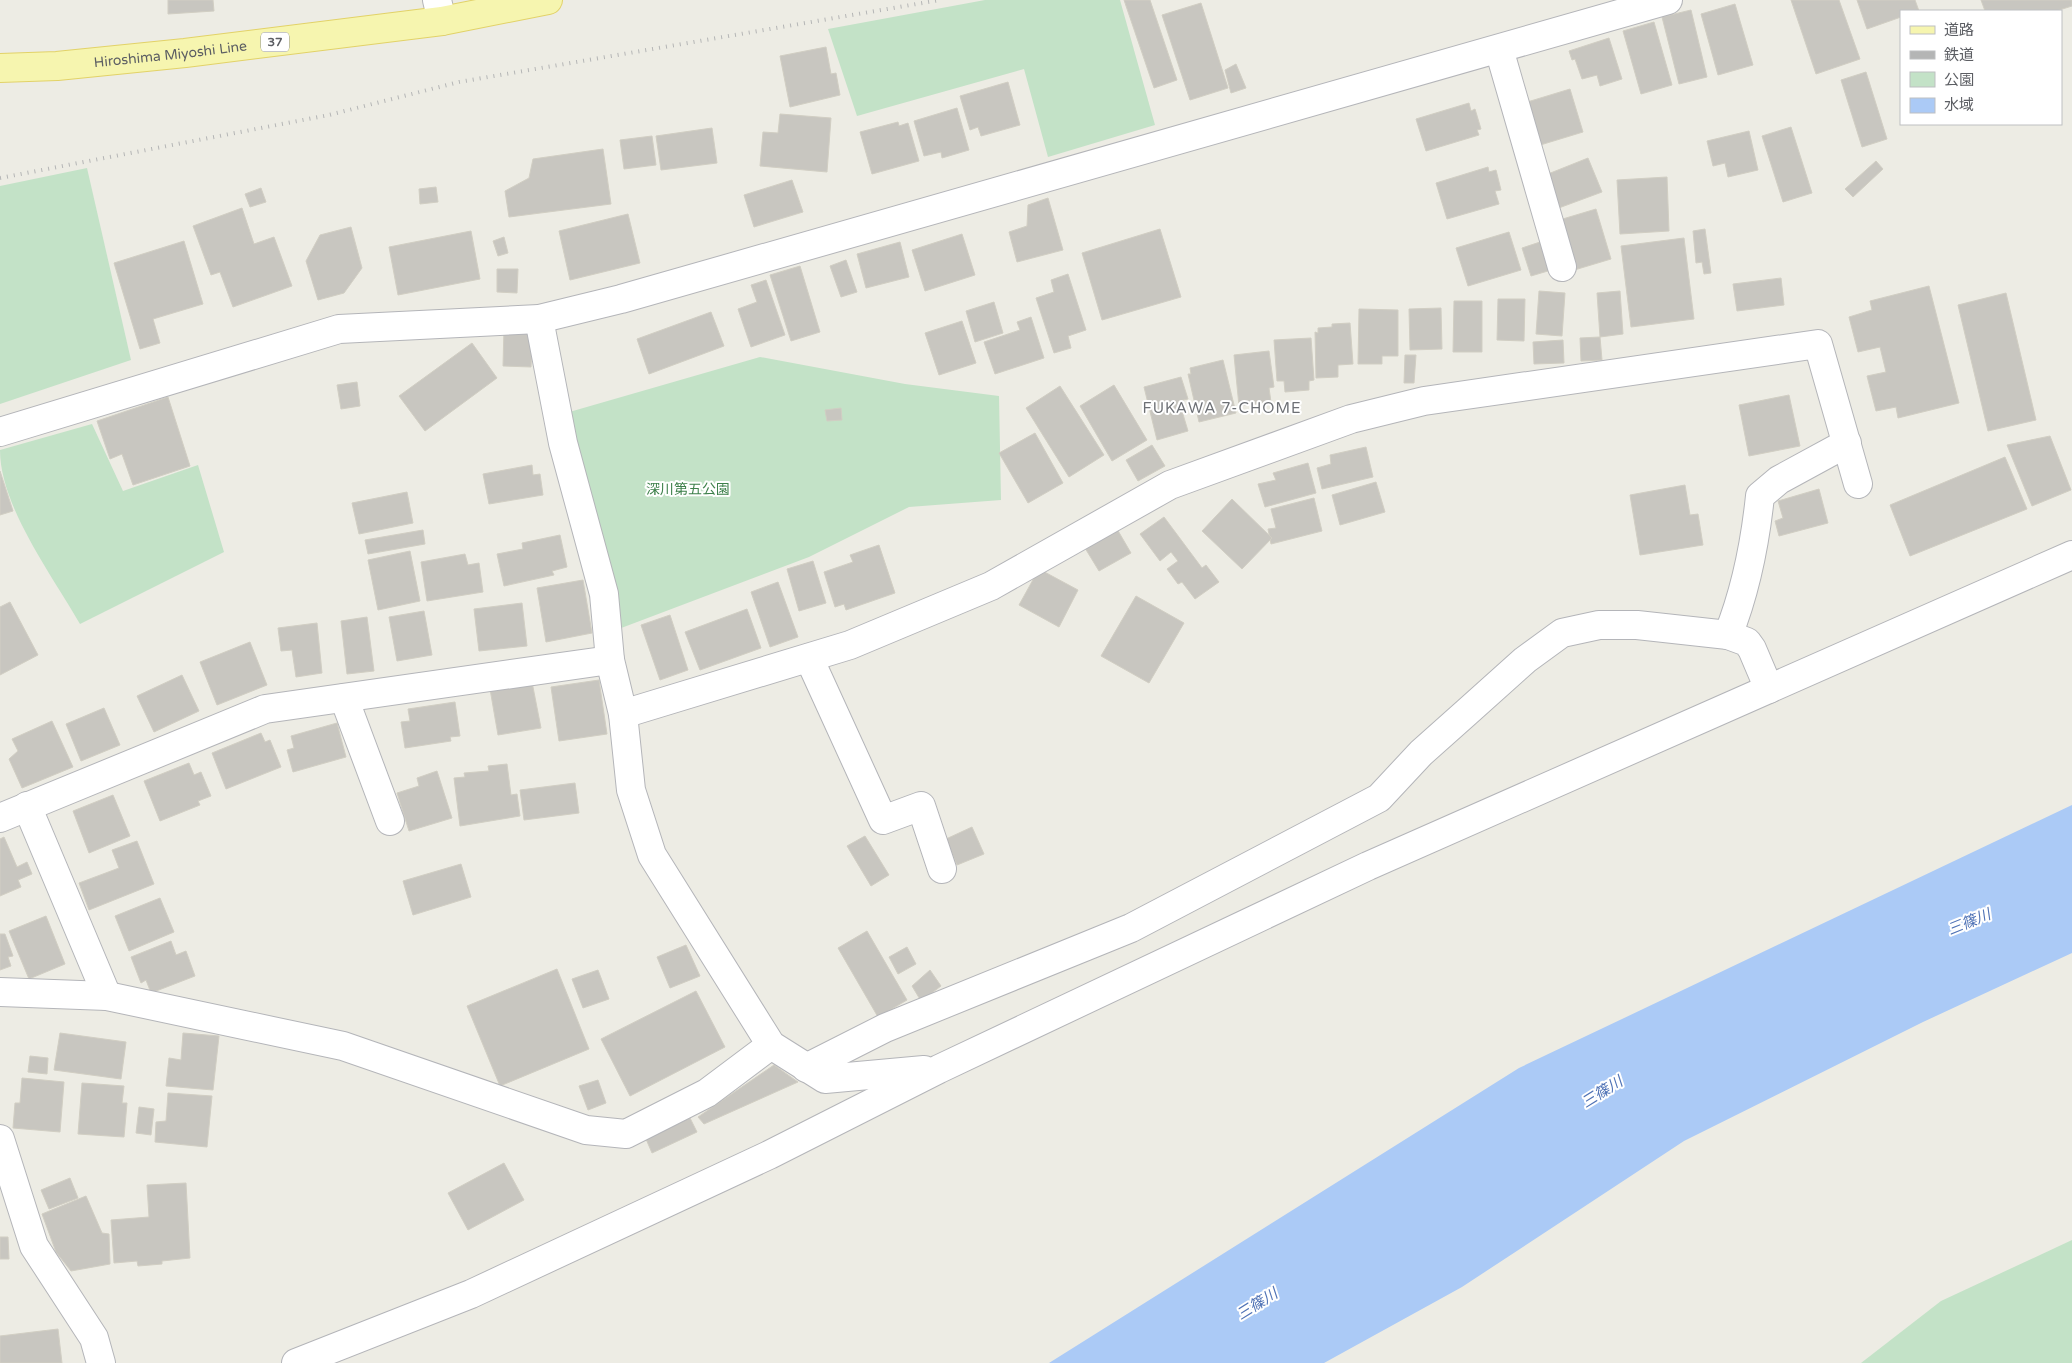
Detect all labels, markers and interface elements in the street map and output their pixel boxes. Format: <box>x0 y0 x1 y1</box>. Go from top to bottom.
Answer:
legend <box>1900 10 2062 125</box>
text: 道路 <box>1944 21 1974 39</box>
road number: 37 <box>261 32 289 52</box>
street label: Hiroshima Miyoshi Line <box>93 37 248 71</box>
text: 鉄道 <box>1944 46 1974 64</box>
text: 公園 <box>1944 71 1974 89</box>
text: 水域 <box>1944 96 1974 114</box>
district label: FUKAWA 7-CHOME <box>1143 399 1301 417</box>
park label: 深川第五公園 <box>646 481 730 498</box>
water label: 三篠川 <box>1945 904 1995 939</box>
water label: 三篠川 <box>1578 1071 1628 1112</box>
water label: 三篠川 <box>1233 1283 1283 1324</box>

